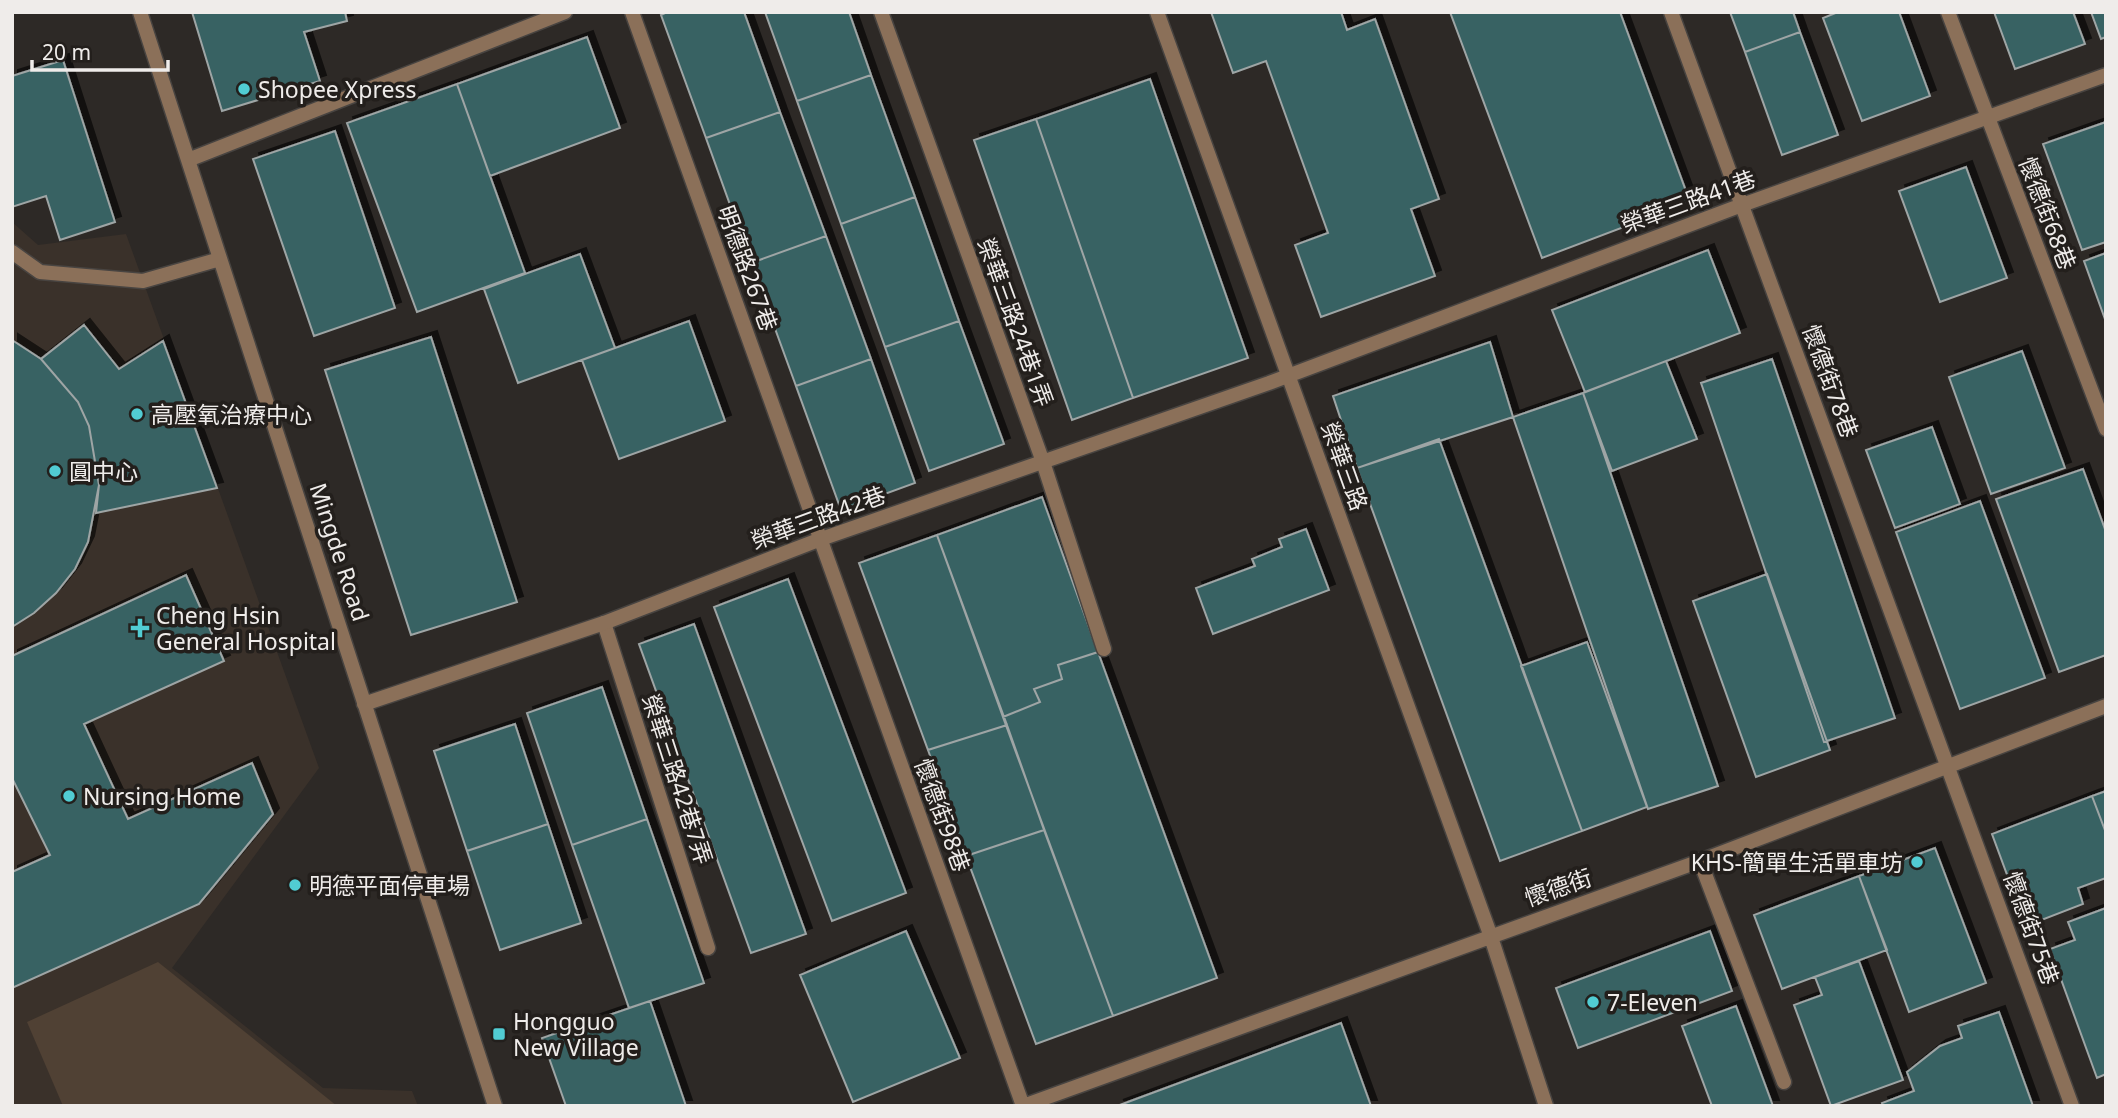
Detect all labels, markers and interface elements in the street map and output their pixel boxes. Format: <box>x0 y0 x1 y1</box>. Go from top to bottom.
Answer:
scale bar <box>32 28 168 72</box>
text: 20 m <box>42 38 91 66</box>
place label: Shopee Xpress <box>258 73 417 105</box>
marker: Shopee Xpress <box>236 81 252 97</box>
street label: 懷德街68巷 <box>2012 152 2084 274</box>
street label: 榮華三路41巷 <box>1616 162 1760 240</box>
street label: 明德路267巷 <box>710 201 786 335</box>
street label: 榮華三路24巷1弄 <box>971 233 1061 411</box>
street label: 懷德街78巷 <box>1796 320 1866 442</box>
place label: 高壓氧治療中心 <box>151 398 312 430</box>
marker: 高壓氧治療中心 <box>129 406 145 422</box>
street label: 榮華三路 <box>1314 417 1376 515</box>
place label: 圓中心 <box>69 455 138 487</box>
marker: 圓中心 <box>47 463 63 479</box>
street label: 榮華三路42巷 <box>746 478 890 556</box>
street label: Mingde Road <box>303 479 377 625</box>
place label: Cheng Hsin General Hospital <box>156 599 336 657</box>
marker: Cheng Hsin General Hospital <box>130 618 150 638</box>
street label: 榮華三路42巷7弄 <box>635 690 721 868</box>
street label: 懷德街98巷 <box>908 754 978 876</box>
place label: Nursing Home <box>83 780 241 812</box>
marker: Nursing Home <box>61 788 77 804</box>
place label: KHS-簡單生活單車坊 <box>1691 846 1903 878</box>
marker: KHS-簡單生活單車坊 <box>1909 854 1925 870</box>
street label: 懷德街 <box>1520 861 1596 913</box>
street label: 懷德街75巷 <box>1997 867 2067 989</box>
place label: 明德平面停車場 <box>309 869 470 901</box>
marker: 明德平面停車場 <box>287 877 303 893</box>
place label: 7-Eleven <box>1607 986 1698 1018</box>
marker: 7-Eleven <box>1585 994 1601 1010</box>
place label: Hongguo New Village <box>513 1005 639 1063</box>
marker: Hongguo New Village <box>491 1026 507 1042</box>

